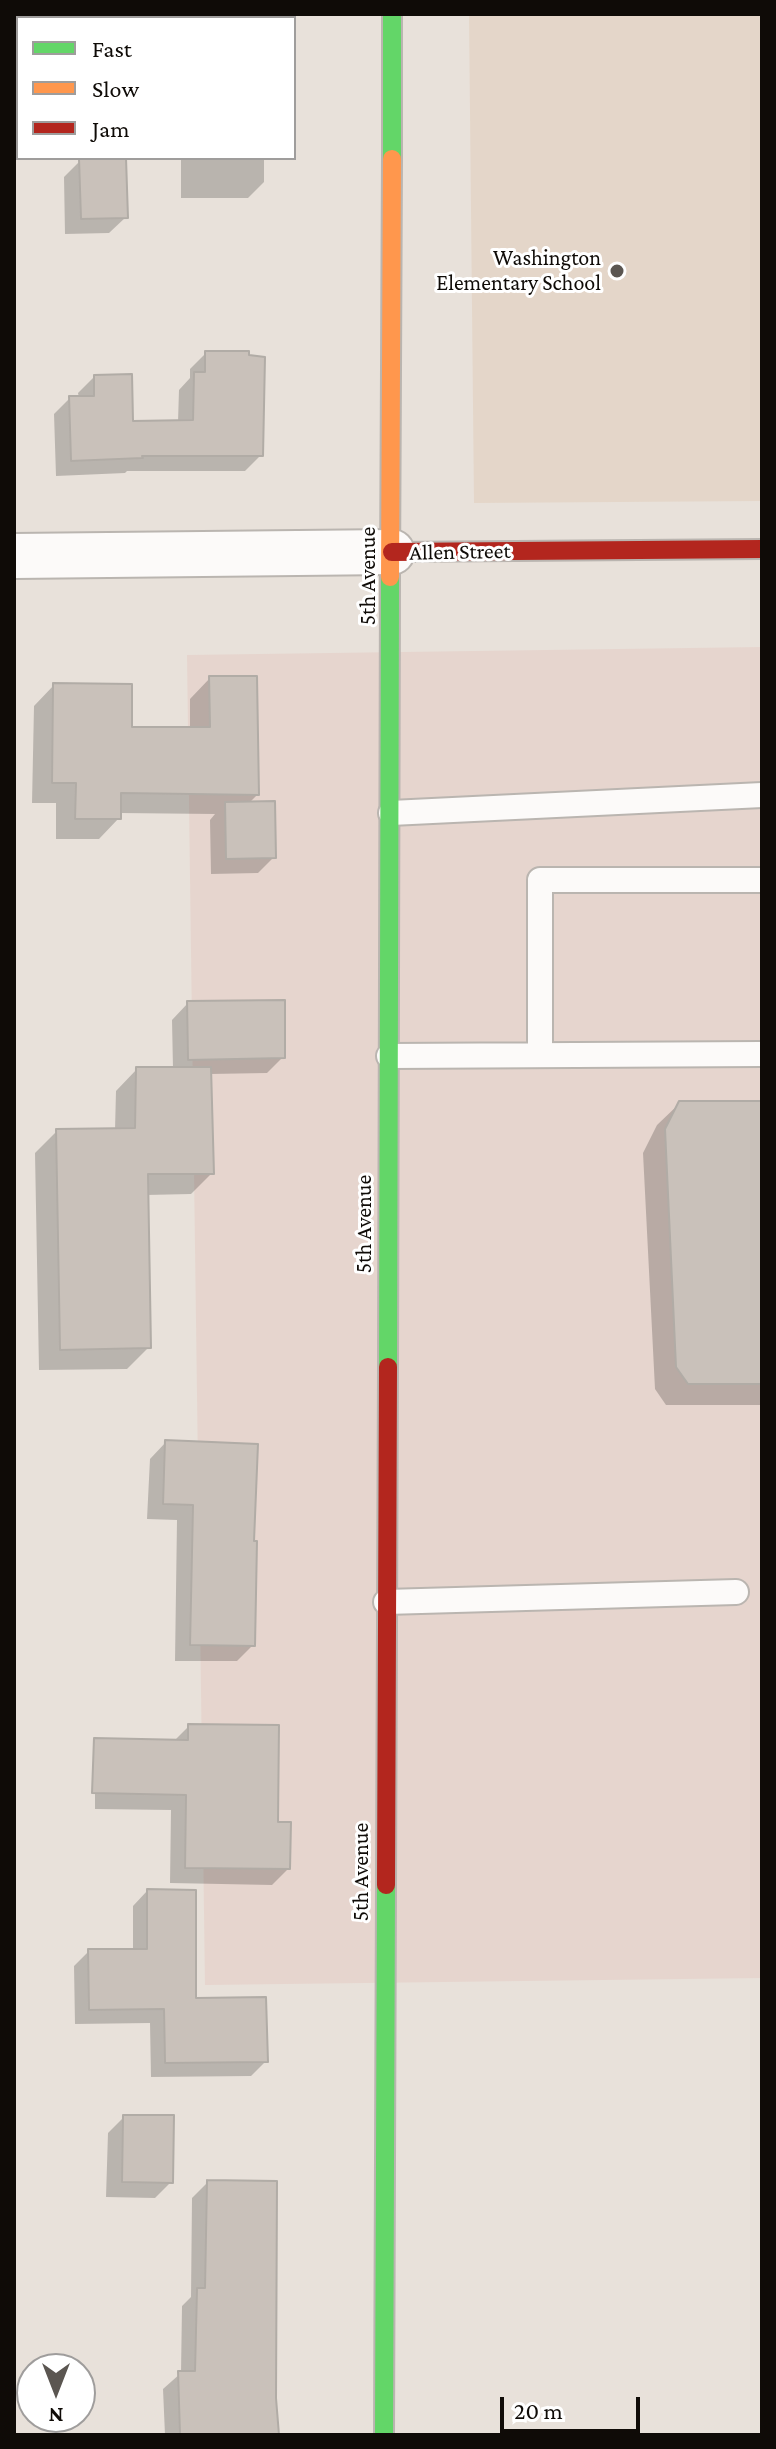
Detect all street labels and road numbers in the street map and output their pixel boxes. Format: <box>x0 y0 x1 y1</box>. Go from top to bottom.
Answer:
street label: 5th Avenue <box>355 527 381 625</box>
street label: Allen Street <box>409 538 511 566</box>
street label: 5th Avenue <box>351 1175 377 1273</box>
street label: 5th Avenue <box>348 1823 374 1921</box>

